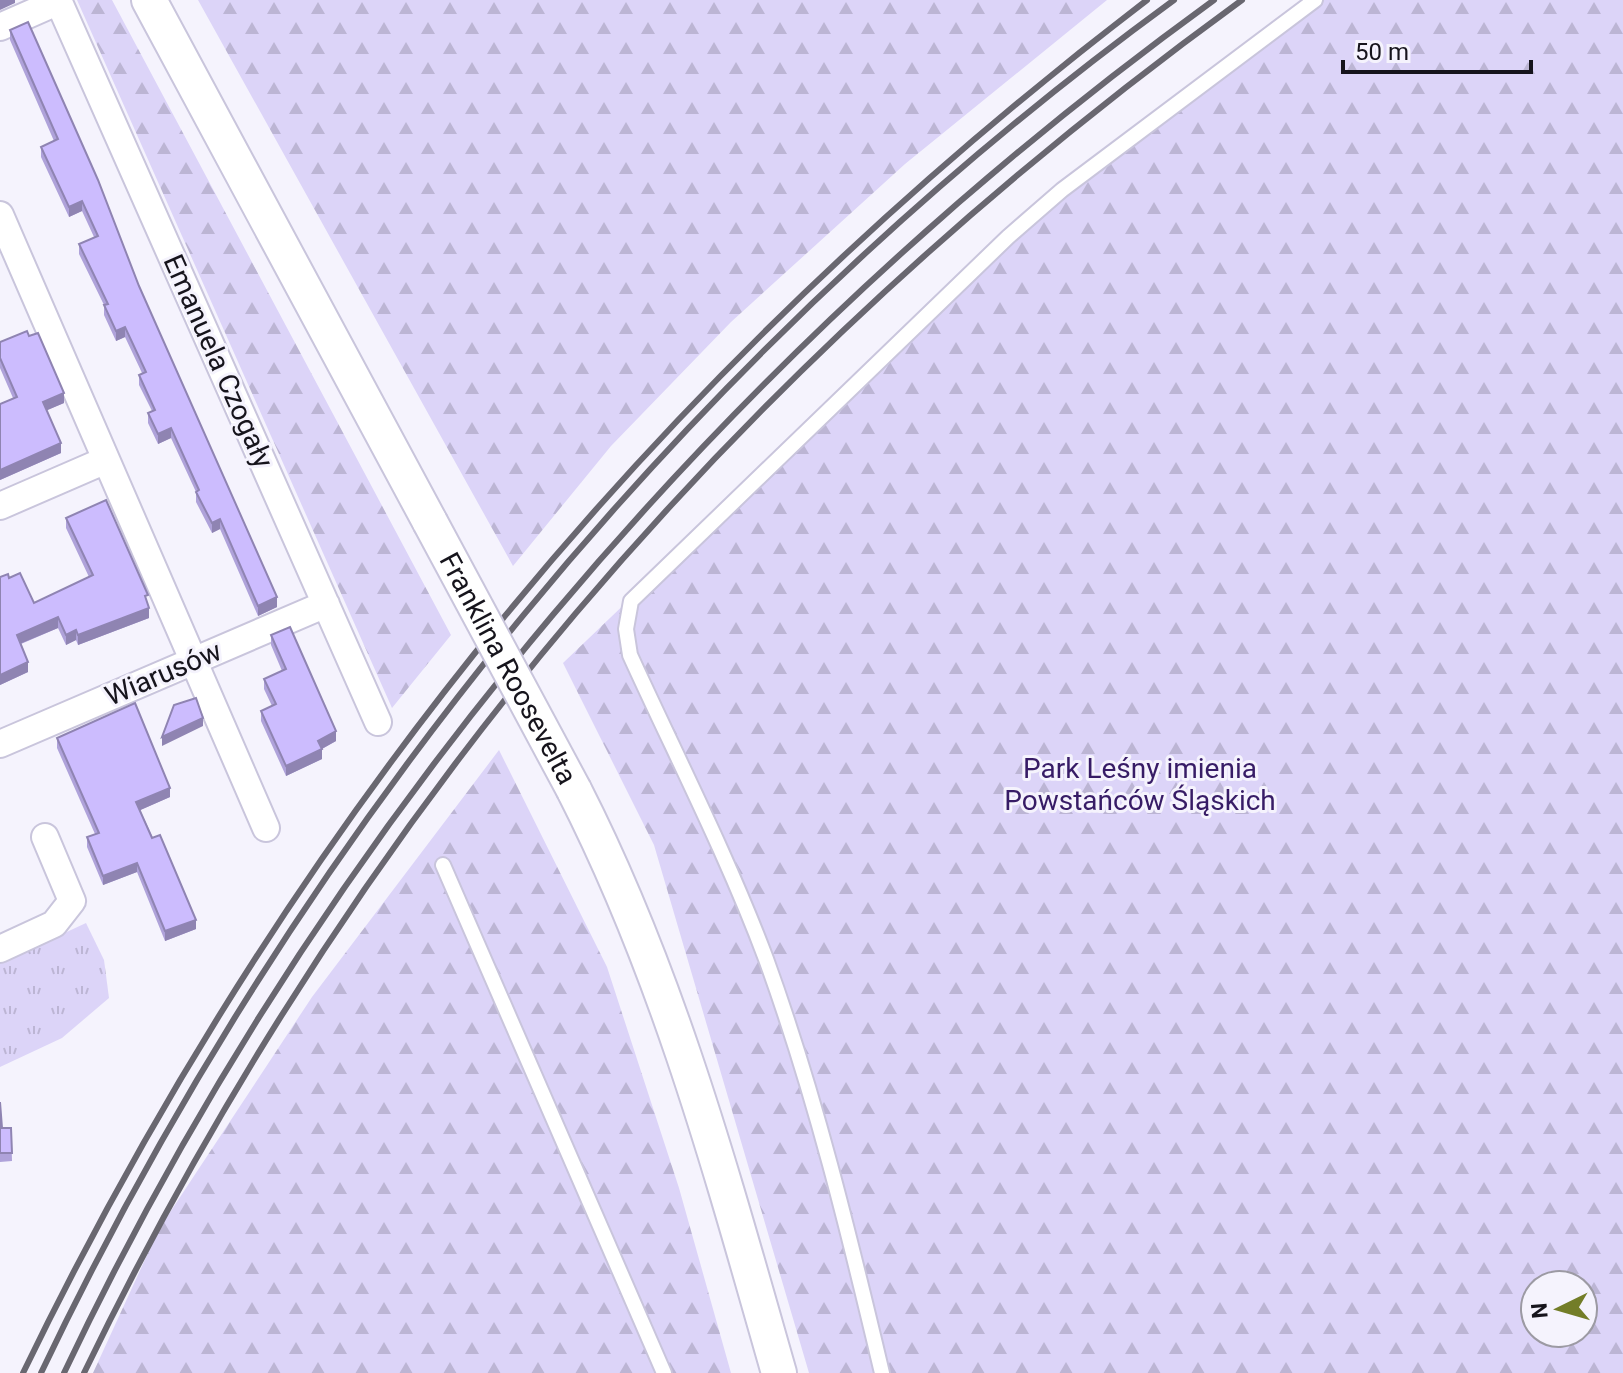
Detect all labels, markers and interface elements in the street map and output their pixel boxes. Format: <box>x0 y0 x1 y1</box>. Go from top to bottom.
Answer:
scale bar <box>1343 24 1531 74</box>
text: 50 m <box>1355 38 1409 66</box>
street label: Emanuela Czogały <box>157 249 280 473</box>
street label: Franklina Roosevelta <box>433 547 584 790</box>
street label: Wiarusów <box>100 634 226 713</box>
park label: Park Leśny imienia Powstańców Śląskich <box>1004 752 1276 817</box>
north arrow <box>1519 1269 1599 1349</box>
text: N <box>1526 1302 1553 1320</box>

